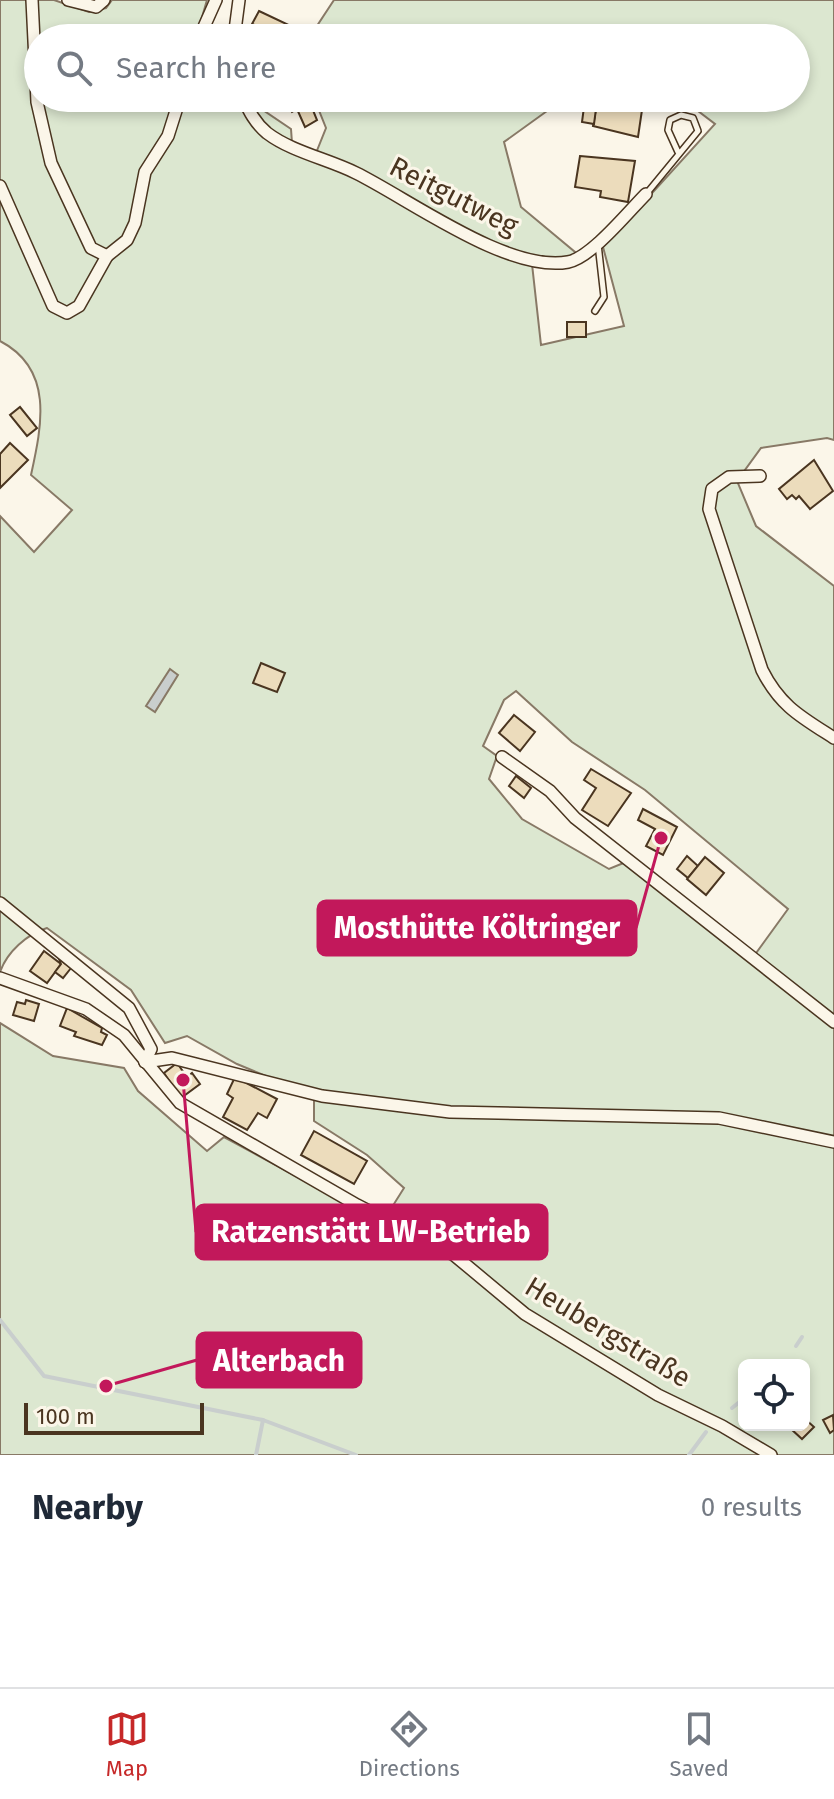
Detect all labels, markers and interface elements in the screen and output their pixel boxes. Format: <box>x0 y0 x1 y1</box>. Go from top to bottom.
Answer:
search box <box>24 24 810 112</box>
icon: search <box>52 46 96 90</box>
text: Search here <box>116 50 276 86</box>
street label: Reitgutweg <box>384 150 524 243</box>
callout: Mosthütte Költringer <box>318 901 636 955</box>
text: Mosthütte Költringer <box>334 910 621 946</box>
callout: Ratzenstätt LW-Betrieb <box>196 1205 547 1259</box>
text: Ratzenstätt LW-Betrieb <box>211 1214 531 1250</box>
street label: Heubergstraße <box>519 1270 697 1394</box>
callout: Alterbach <box>197 1333 361 1387</box>
text: Alterbach <box>212 1343 345 1379</box>
map controls <box>738 1359 810 1431</box>
button: locate <box>738 1359 810 1431</box>
scale bar <box>24 1399 204 1435</box>
text: 100 m <box>36 1403 95 1430</box>
text: Nearby <box>32 1487 143 1528</box>
text: 0 results <box>701 1492 802 1523</box>
tab: Map <box>105 1707 149 1782</box>
tab: Directions <box>359 1707 460 1782</box>
tab: Saved <box>670 1707 729 1782</box>

